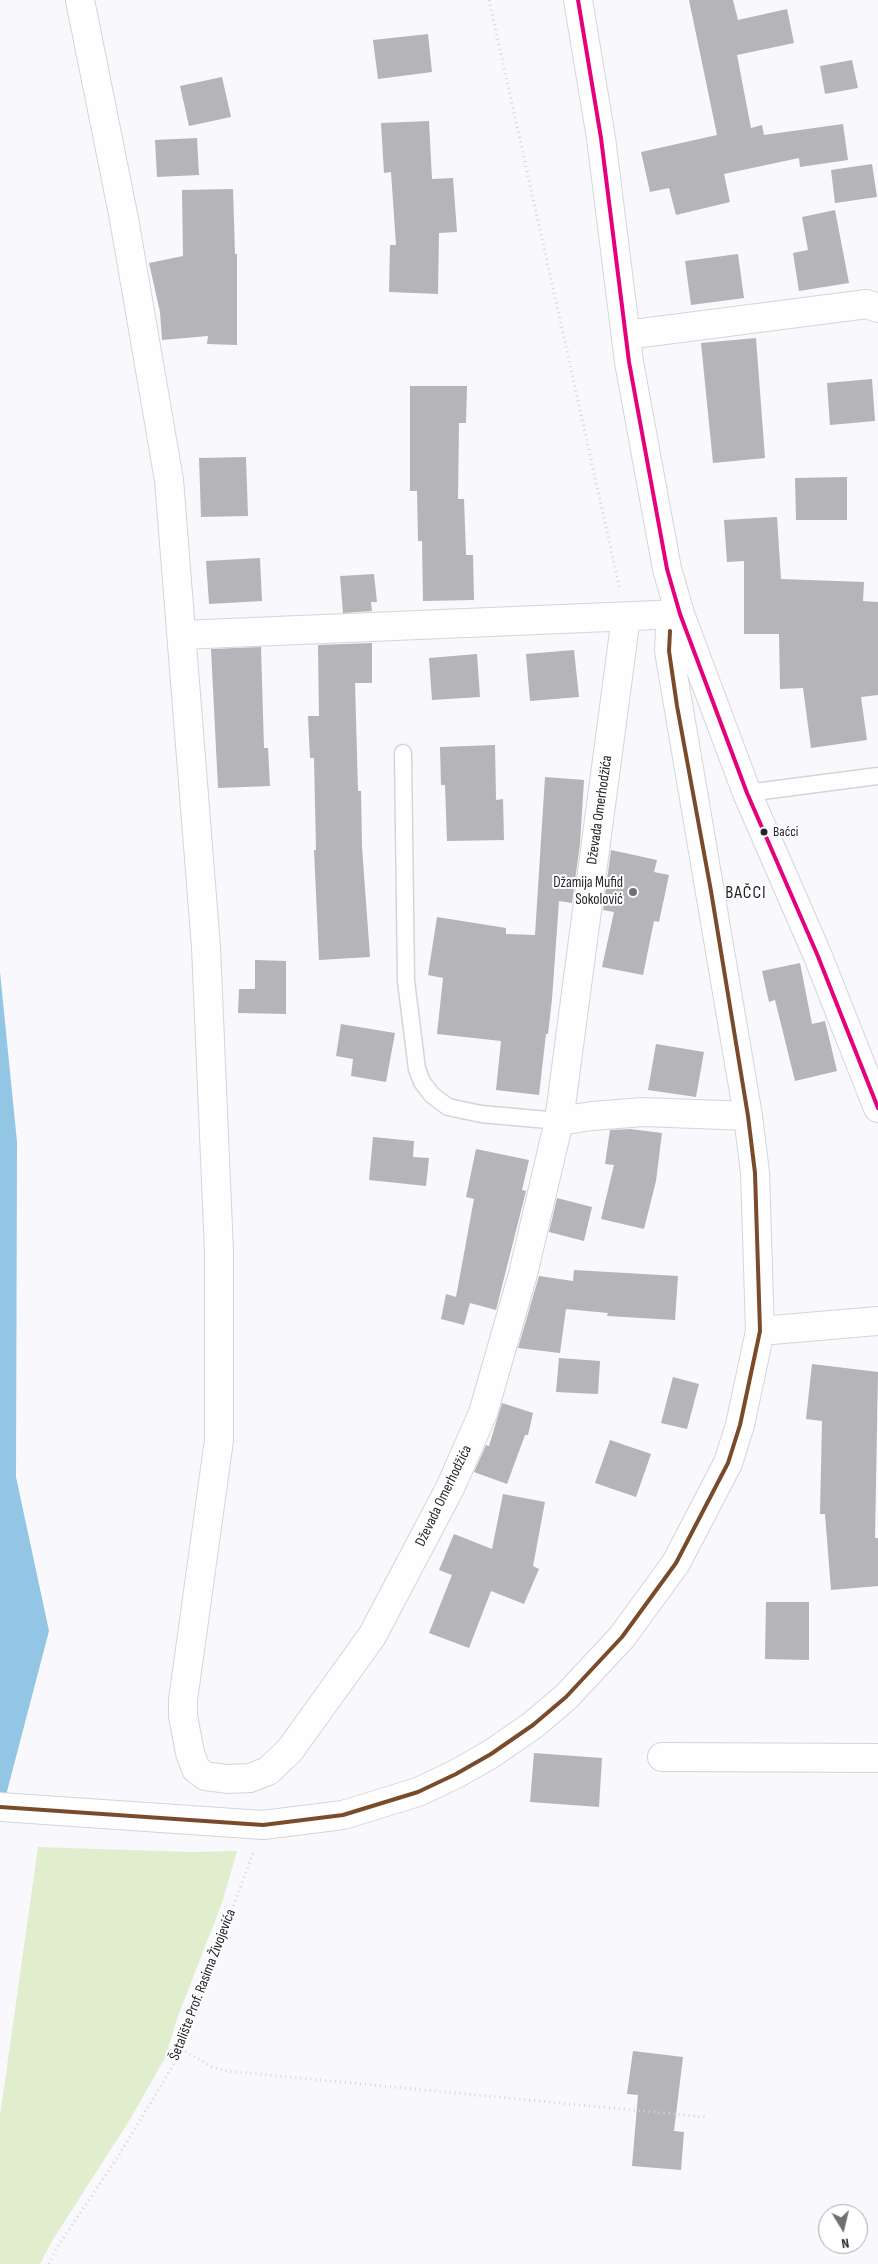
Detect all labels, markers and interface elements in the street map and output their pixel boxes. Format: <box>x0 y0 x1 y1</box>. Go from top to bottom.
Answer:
street label: Dževada Omerhodžića <box>583 754 617 866</box>
place label: Baćci <box>773 824 798 840</box>
marker: Baćci <box>759 827 769 837</box>
place label: Džamija Mufid Sokolović <box>553 874 623 909</box>
district label: BAČCI <box>725 882 767 904</box>
marker: Džamija Mufid Sokolović <box>627 886 639 898</box>
street label: Dževada Omerhodžića <box>412 1443 476 1549</box>
street label: Šetalište Prof. Rasima Živojevića <box>166 1907 240 2063</box>
north arrow <box>818 2204 868 2254</box>
text: N <box>840 2234 850 2252</box>

